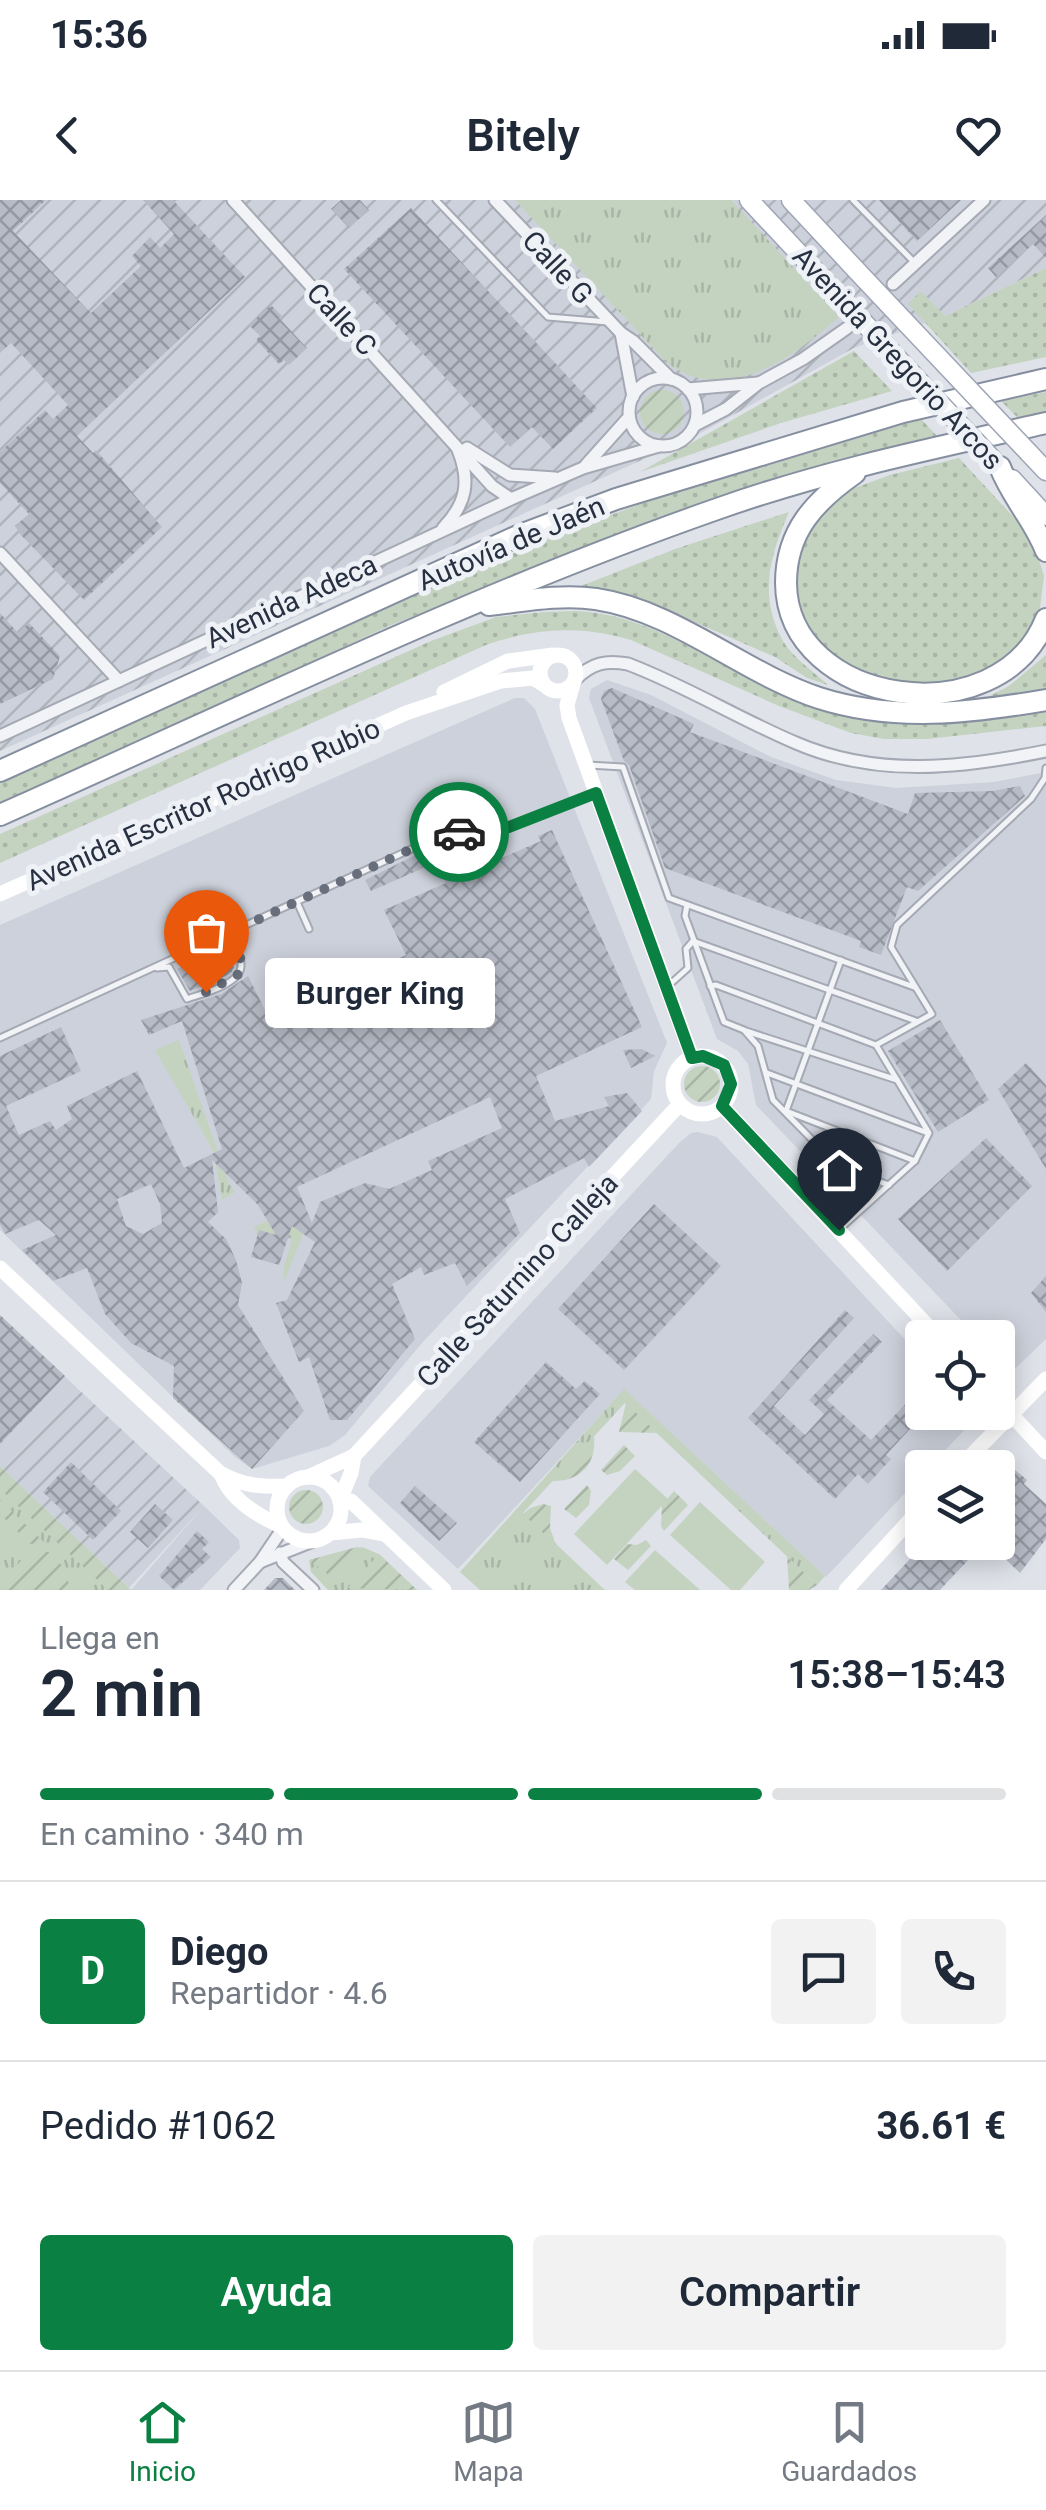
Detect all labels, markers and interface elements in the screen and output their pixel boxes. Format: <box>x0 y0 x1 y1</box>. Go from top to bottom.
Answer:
text: 15:36 <box>50 13 148 57</box>
icon: back <box>40 108 95 163</box>
icon: heart <box>951 108 1006 163</box>
text: Bitely <box>466 109 580 162</box>
street label: Calle G <box>516 224 600 311</box>
street label: Avenida Gregorio Arcos <box>786 240 1010 477</box>
street label: Calle C <box>300 276 383 362</box>
street label: Autovía de Jaén <box>413 489 609 598</box>
street label: Avenida Adeca <box>200 547 382 655</box>
street label: Avenida Escritor Rodrigo Rubio <box>21 711 385 898</box>
courier <box>409 782 509 882</box>
icon: car <box>432 805 487 860</box>
pin <box>164 890 249 993</box>
icon: bag <box>179 905 234 960</box>
callout: Burger King <box>266 957 496 1027</box>
text: Burger King <box>296 974 464 1012</box>
pin <box>797 1128 882 1231</box>
icon: home <box>812 1143 867 1198</box>
street label: Calle Saturnino Calleja <box>410 1167 625 1394</box>
map controls <box>905 1320 1015 1560</box>
button: locate <box>905 1320 1015 1430</box>
button: layers <box>905 1450 1015 1560</box>
text: Llega en <box>40 1619 160 1657</box>
text: 15:38–15:43 <box>787 1653 1006 1697</box>
text: 2 min <box>40 1656 203 1732</box>
text: En camino · 340 m <box>40 1815 304 1853</box>
button: chat <box>771 1919 876 2024</box>
button: phone <box>901 1919 1006 2024</box>
text: Diego <box>170 1930 268 1974</box>
text: D <box>80 1949 105 1993</box>
text: Repartidor · 4.6 <box>170 1974 388 2012</box>
text: Pedido #1062 <box>40 2104 276 2148</box>
text: 36.61 € <box>877 2104 1006 2148</box>
button: Ayuda <box>40 2235 513 2350</box>
button: Compartir <box>533 2235 1006 2350</box>
tab: Inicio <box>129 2395 196 2488</box>
tab: Mapa <box>453 2395 524 2488</box>
tab: Guardados <box>781 2395 917 2488</box>

